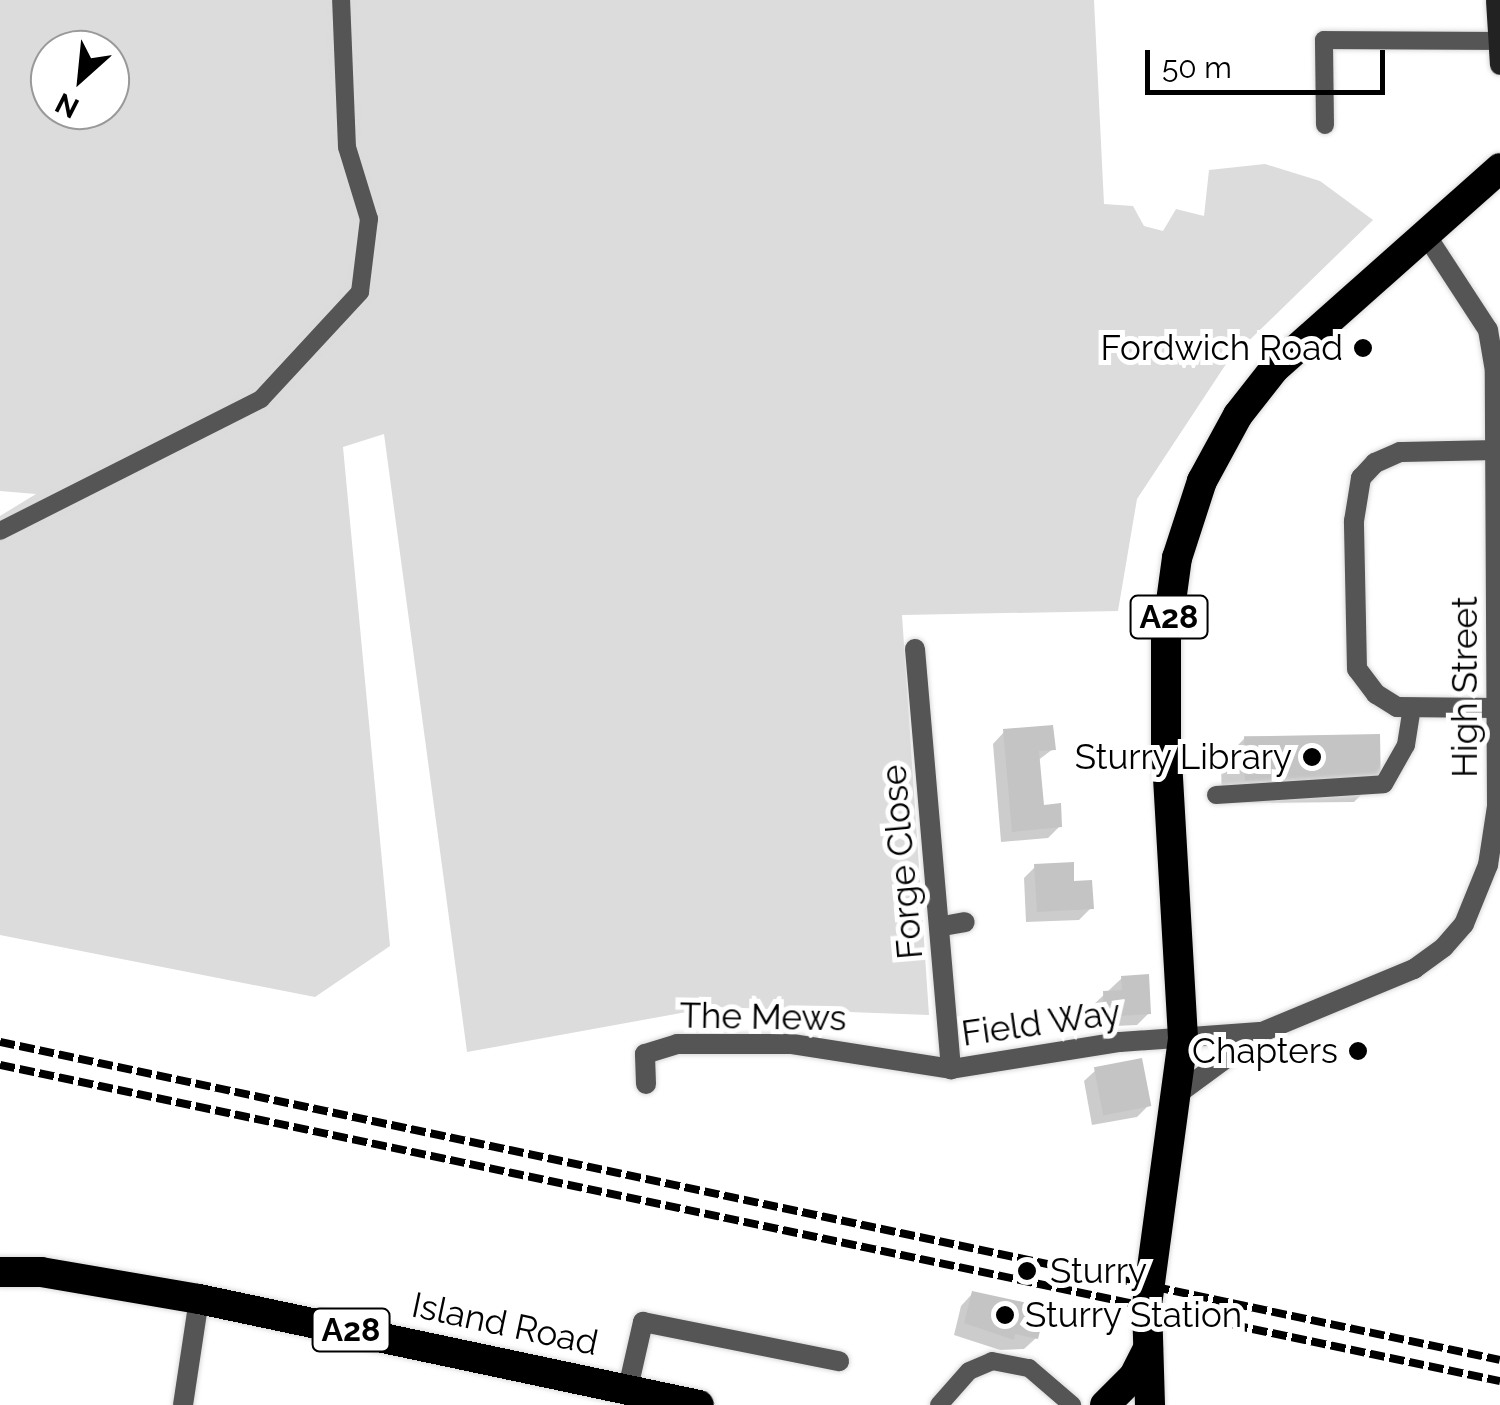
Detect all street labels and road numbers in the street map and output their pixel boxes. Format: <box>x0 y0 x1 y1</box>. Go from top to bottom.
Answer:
road number: A28 <box>1129 590 1209 644</box>
street label: High Street <box>1444 596 1486 778</box>
street label: Forge Close <box>873 763 931 961</box>
street label: Field Way <box>958 991 1124 1055</box>
street label: The Mews <box>679 995 847 1039</box>
street label: Island Road <box>408 1284 602 1364</box>
road number: A28 <box>311 1303 391 1357</box>

